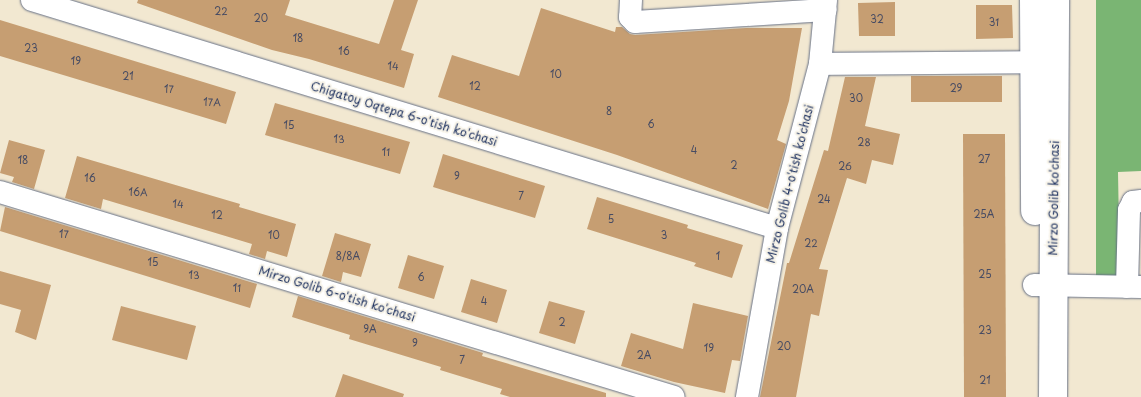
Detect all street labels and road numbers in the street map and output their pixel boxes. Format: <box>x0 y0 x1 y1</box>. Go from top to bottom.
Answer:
street label: Chigatoy Oqtepa 6-o'tish ko'chasi <box>309 79 499 149</box>
street label: Mirzo Golib 4-o'tish ko'chasi <box>763 103 817 265</box>
street label: Mirzo Golib ko'chasi <box>1046 140 1062 256</box>
street label: Mirzo Golib 6-o'tish ko'chasi <box>257 263 417 325</box>

